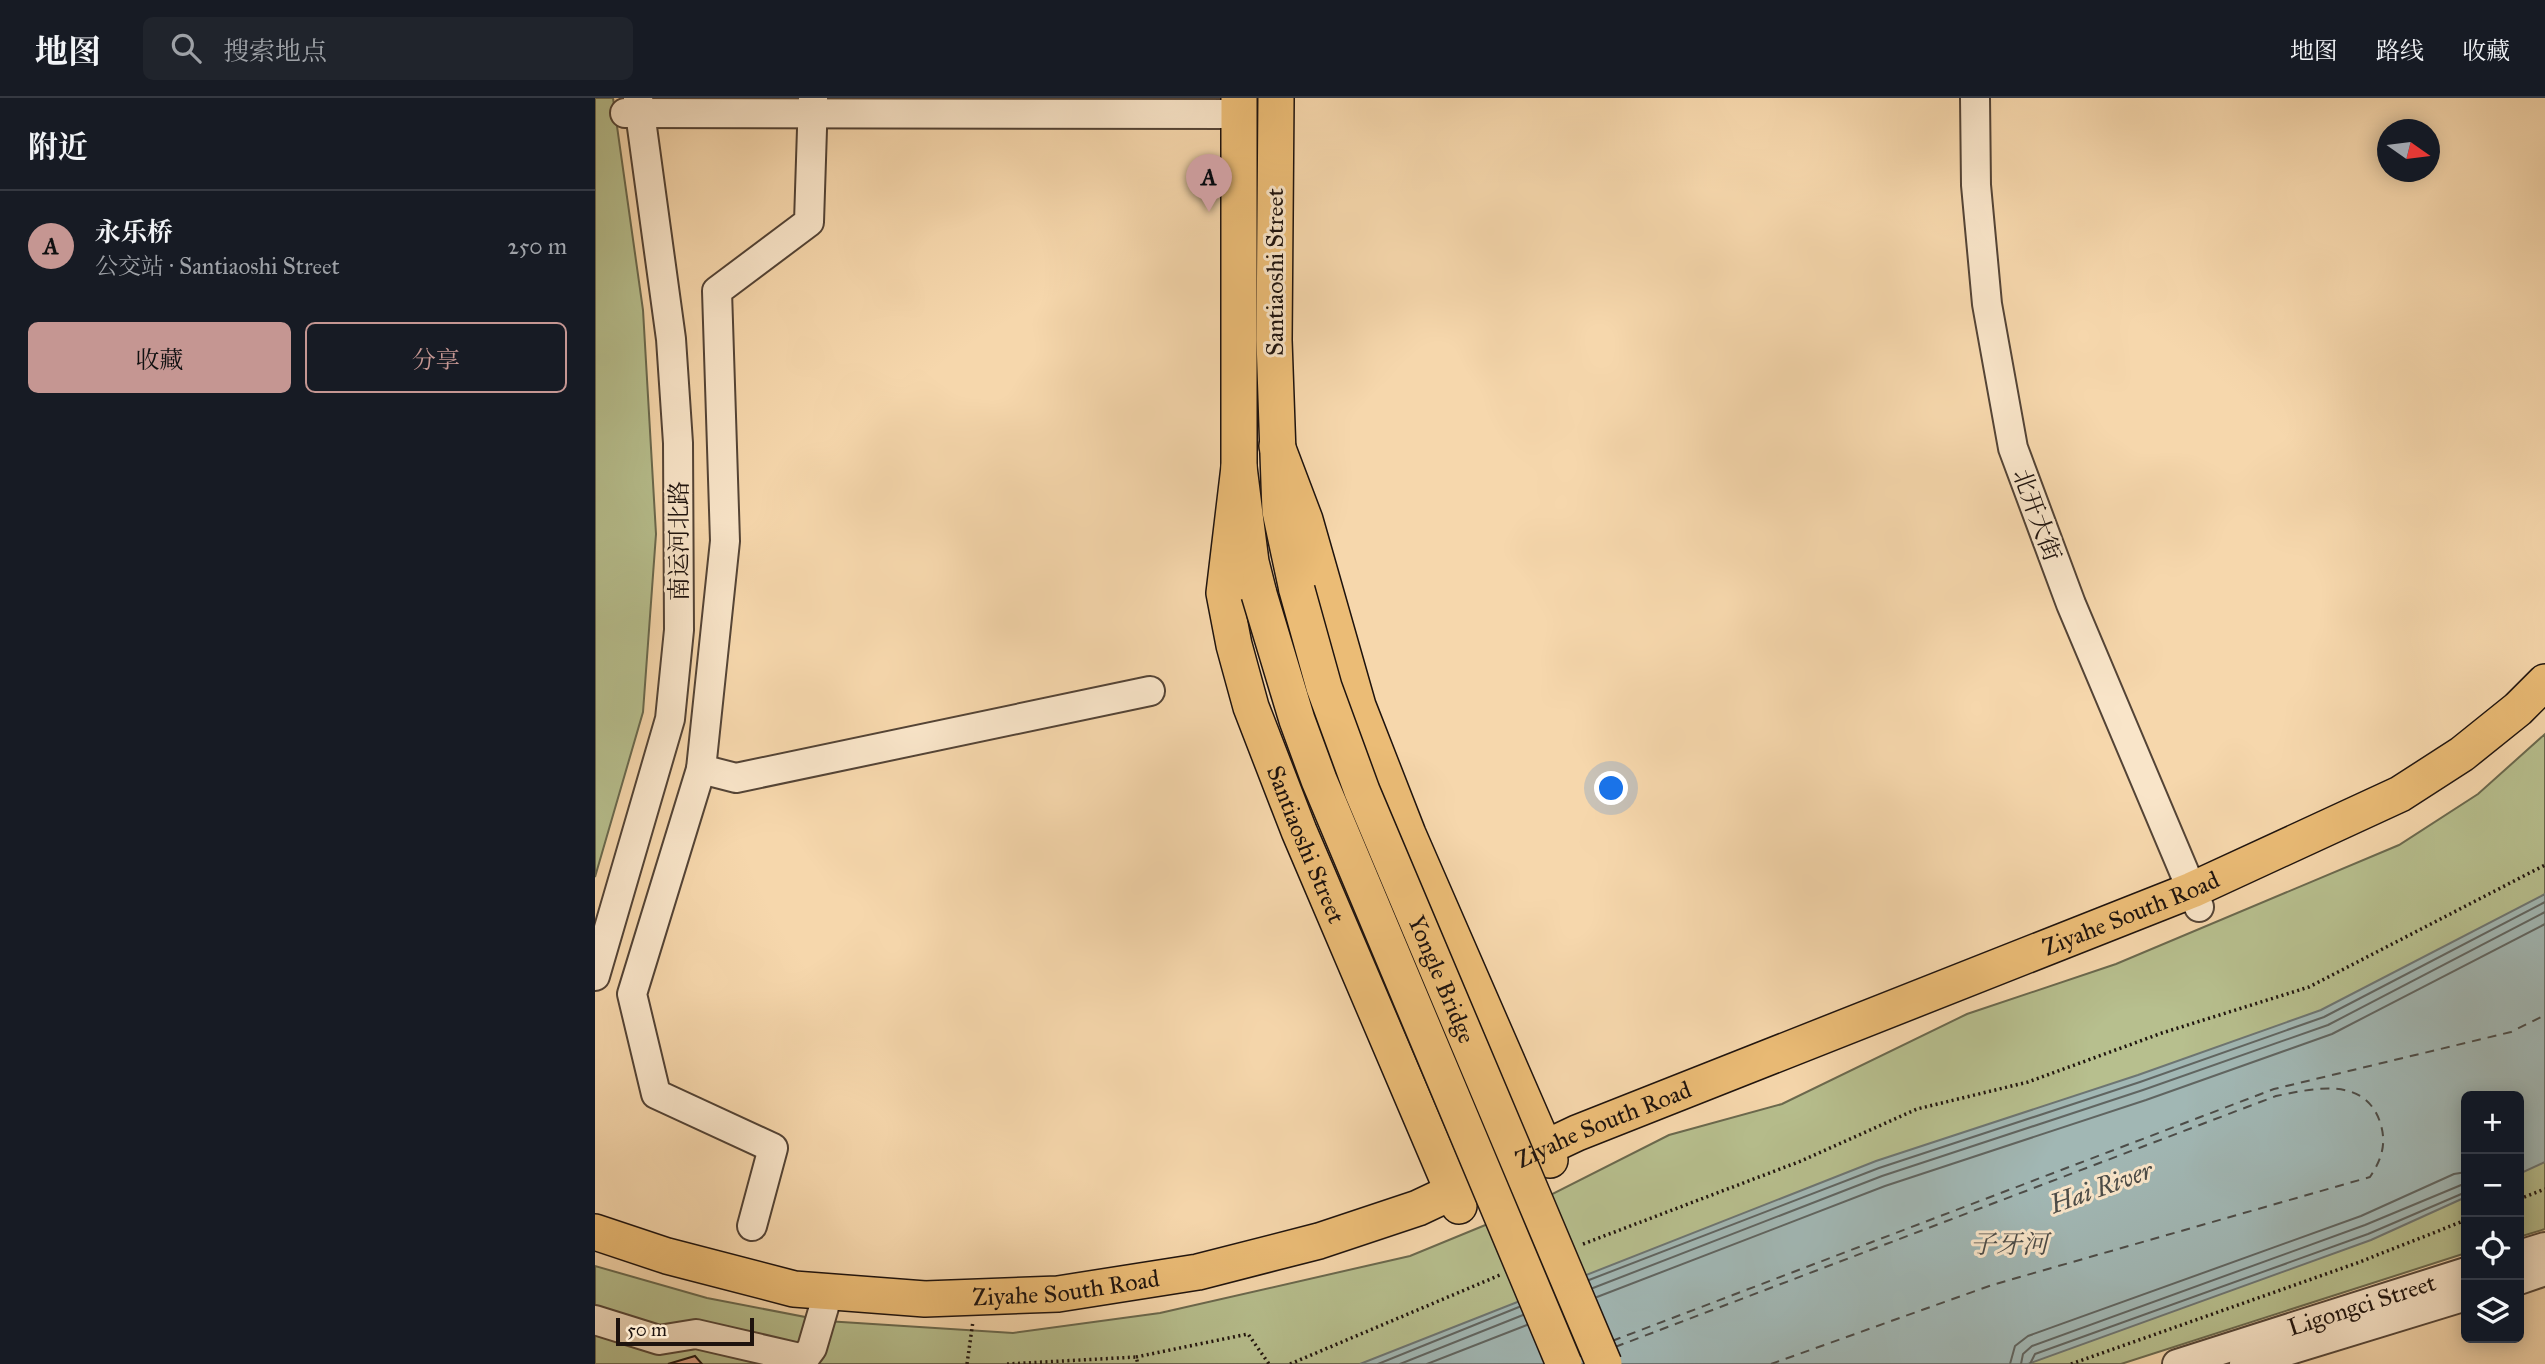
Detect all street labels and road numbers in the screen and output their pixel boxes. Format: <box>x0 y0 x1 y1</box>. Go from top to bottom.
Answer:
street label: Santiaoshi Street <box>1260 188 1290 356</box>
street label: 北开大街 <box>2006 465 2068 565</box>
street label: 南运河北路 <box>664 481 694 601</box>
street label: Santiaoshi Street <box>1260 761 1352 928</box>
street label: Ziyahe South Road <box>2038 864 2224 963</box>
street label: Yongle Bridge <box>1401 911 1482 1048</box>
street label: Ziyahe South Road <box>1511 1074 1696 1175</box>
street label: Ziyahe South Road <box>972 1263 1162 1312</box>
street label: Ligongci Street <box>2284 1267 2440 1343</box>

